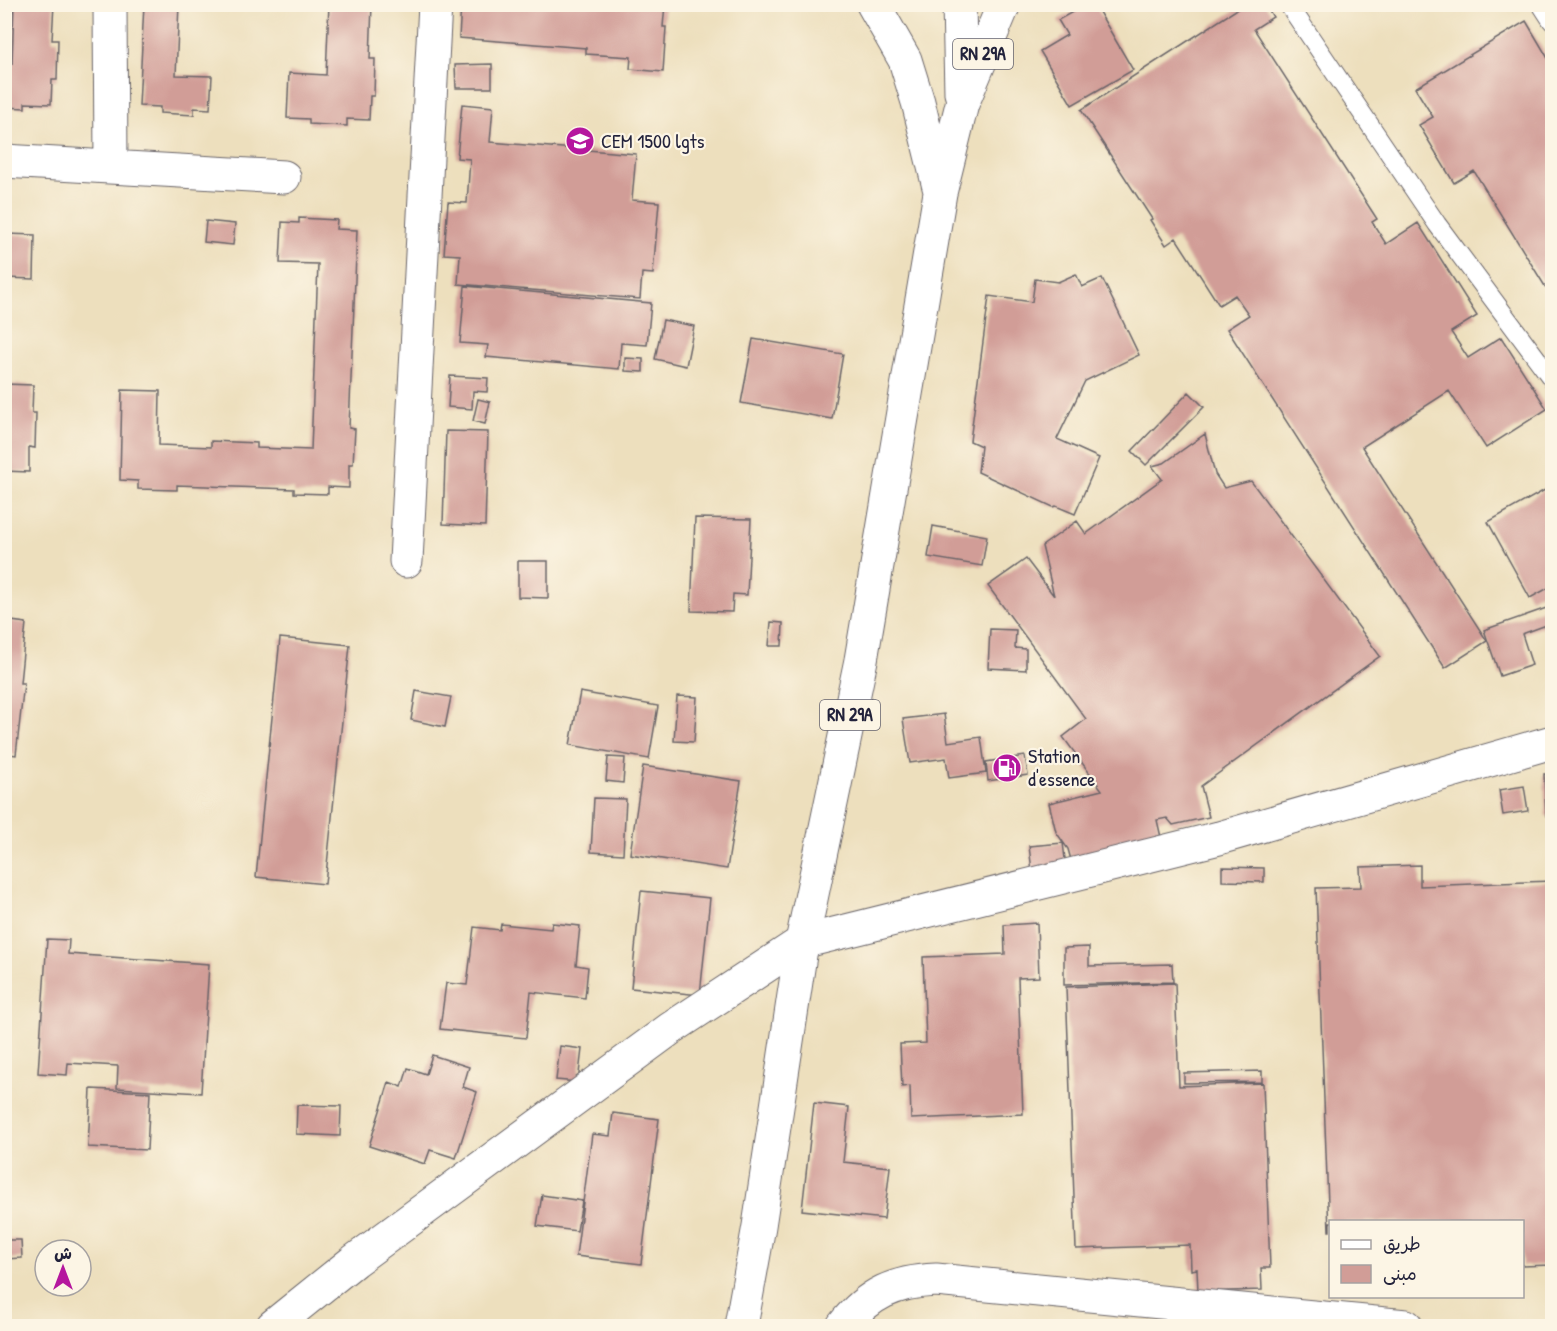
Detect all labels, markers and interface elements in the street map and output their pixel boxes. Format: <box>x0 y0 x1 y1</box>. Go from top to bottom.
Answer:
road number: RN 29A <box>953 39 1013 69</box>
school or university icon: CEM 1500 lgts <box>564 125 596 157</box>
place label: CEM 1500 lgts <box>601 127 705 154</box>
road number: RN 29A <box>820 700 880 730</box>
place label: Station d'essence <box>1028 742 1095 792</box>
fuel station icon: Station d'essence <box>991 752 1023 784</box>
legend <box>1329 1220 1524 1298</box>
text: طريق <box>1383 1231 1421 1256</box>
north arrow <box>33 1238 93 1298</box>
text: ش <box>54 1242 72 1264</box>
text: مبنى <box>1383 1261 1417 1286</box>

